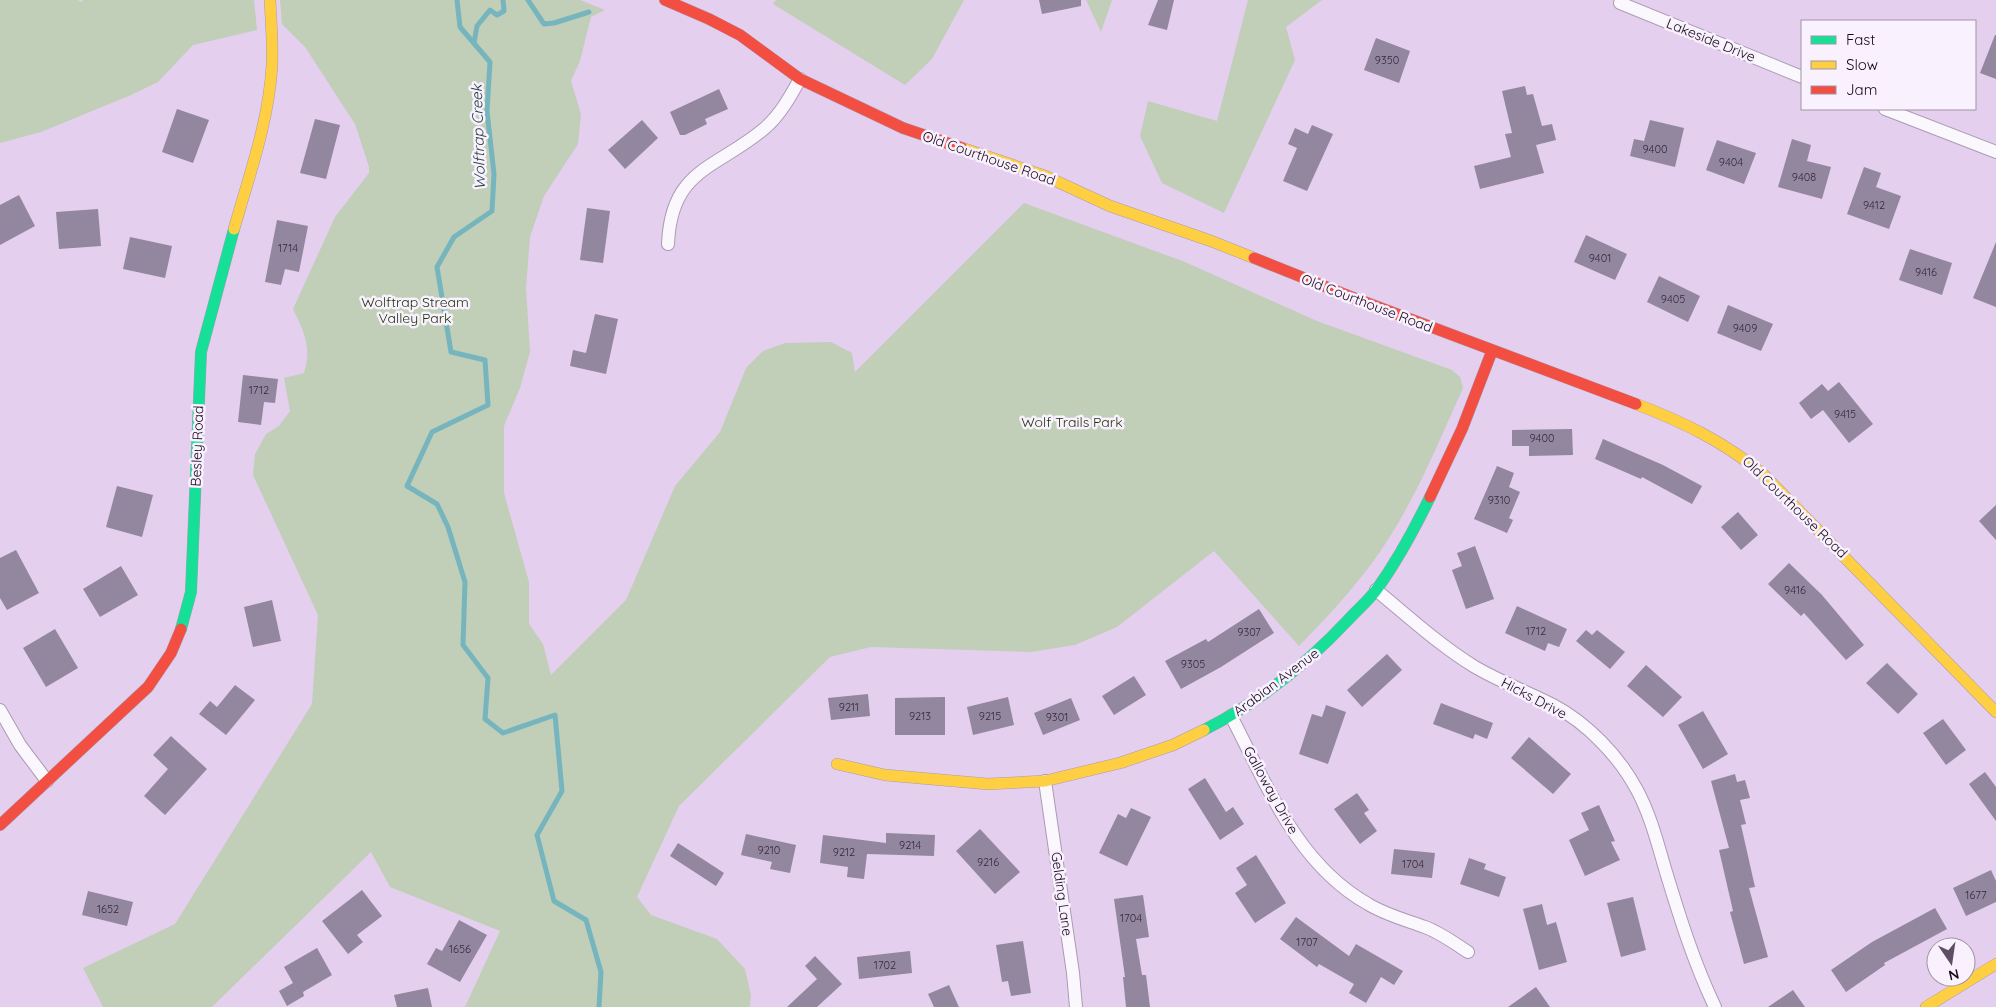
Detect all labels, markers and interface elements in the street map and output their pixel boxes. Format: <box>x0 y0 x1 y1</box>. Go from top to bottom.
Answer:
street label: Lakeside Drive <box>1664 14 1758 66</box>
legend <box>1801 20 1976 110</box>
text: Fast <box>1846 30 1875 49</box>
house number: 9350 <box>1375 53 1399 67</box>
text: Slow <box>1846 55 1878 74</box>
text: Jam <box>1846 80 1877 99</box>
water label: Wolftrap Creek <box>467 82 489 190</box>
street label: Old Courthouse Road <box>920 127 1058 189</box>
house number: 9400 <box>1642 142 1668 156</box>
house number: 9404 <box>1719 155 1743 169</box>
house number: 9408 <box>1792 170 1816 184</box>
house number: 9412 <box>1863 198 1885 212</box>
house number: 1714 <box>278 241 298 255</box>
house number: 9401 <box>1589 251 1611 265</box>
house number: 9416 <box>1915 265 1937 279</box>
street label: Old Courthouse Road <box>1299 270 1435 336</box>
house number: 9405 <box>1661 292 1685 306</box>
park label: Wolftrap Stream Valley Park <box>361 293 469 327</box>
house number: 9409 <box>1733 321 1757 335</box>
house number: 1712 <box>249 383 269 397</box>
street label: Besley Road <box>187 405 207 487</box>
house number: 9415 <box>1834 407 1856 421</box>
park label: Wolf Trails Park <box>1021 413 1123 431</box>
house number: 9400 <box>1529 431 1555 445</box>
street label: Old Courthouse Road <box>1739 452 1851 562</box>
house number: 9310 <box>1488 493 1510 507</box>
house number: 9416 <box>1784 583 1806 597</box>
house number: 1712 <box>1526 624 1546 638</box>
house number: 9307 <box>1237 625 1261 639</box>
street label: Arabian Avenue <box>1230 644 1322 720</box>
house number: 9305 <box>1181 657 1205 671</box>
street label: Hicks Drive <box>1498 673 1570 723</box>
house number: 9211 <box>839 700 859 714</box>
house number: 9213 <box>909 709 931 723</box>
house number: 9215 <box>979 709 1001 723</box>
house number: 9301 <box>1046 710 1068 724</box>
street label: Galloway Drive <box>1239 743 1303 837</box>
house number: 9214 <box>899 838 921 852</box>
house number: 9210 <box>758 843 780 857</box>
house number: 9212 <box>833 845 855 859</box>
street label: Gelding Lane <box>1047 851 1077 937</box>
house number: 9216 <box>977 855 999 869</box>
house number: 1704 <box>1402 857 1424 871</box>
house number: 1677 <box>1965 888 1987 902</box>
house number: 1652 <box>97 902 119 916</box>
house number: 1704 <box>1120 911 1142 925</box>
house number: 1707 <box>1296 935 1318 949</box>
north arrow <box>1926 937 1976 987</box>
house number: 1656 <box>449 942 471 956</box>
house number: 1702 <box>874 958 896 972</box>
text: N <box>1947 965 1961 985</box>

